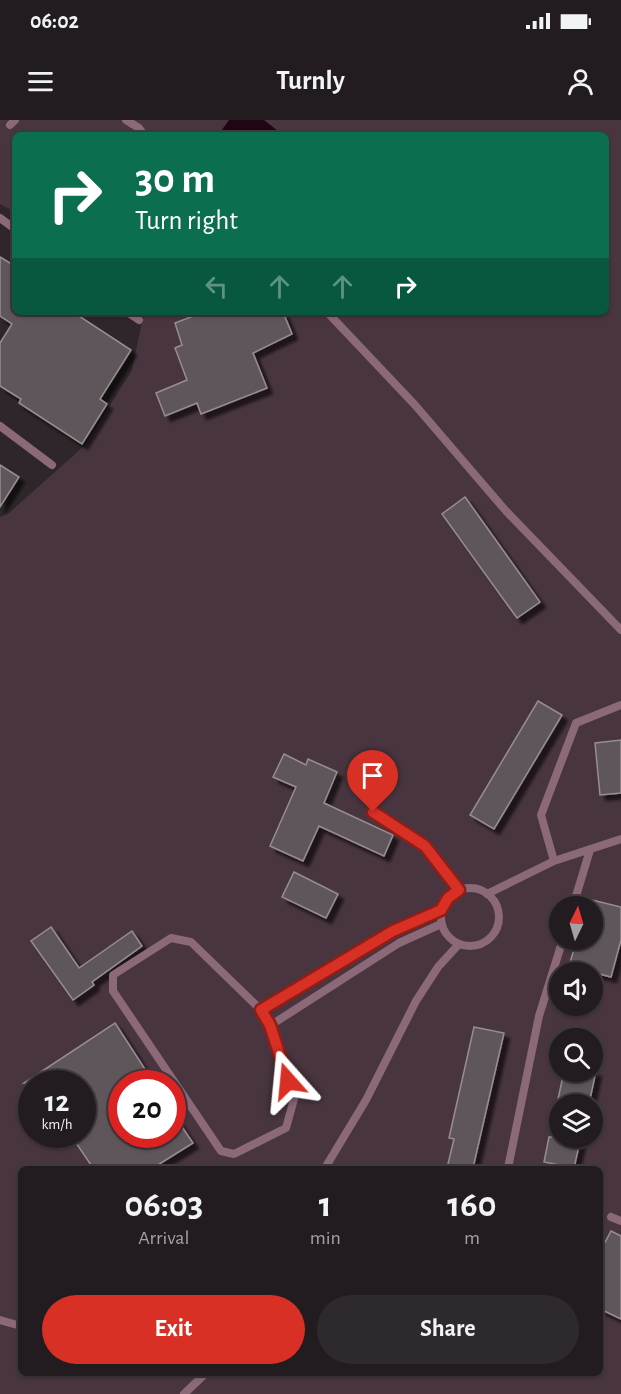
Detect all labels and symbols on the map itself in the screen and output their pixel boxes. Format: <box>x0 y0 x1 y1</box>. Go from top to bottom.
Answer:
pin <box>347 750 398 812</box>
north arrow <box>549 896 603 950</box>
position arrow <box>256 1049 320 1113</box>
speed limit sign: 20 <box>108 1070 186 1148</box>

